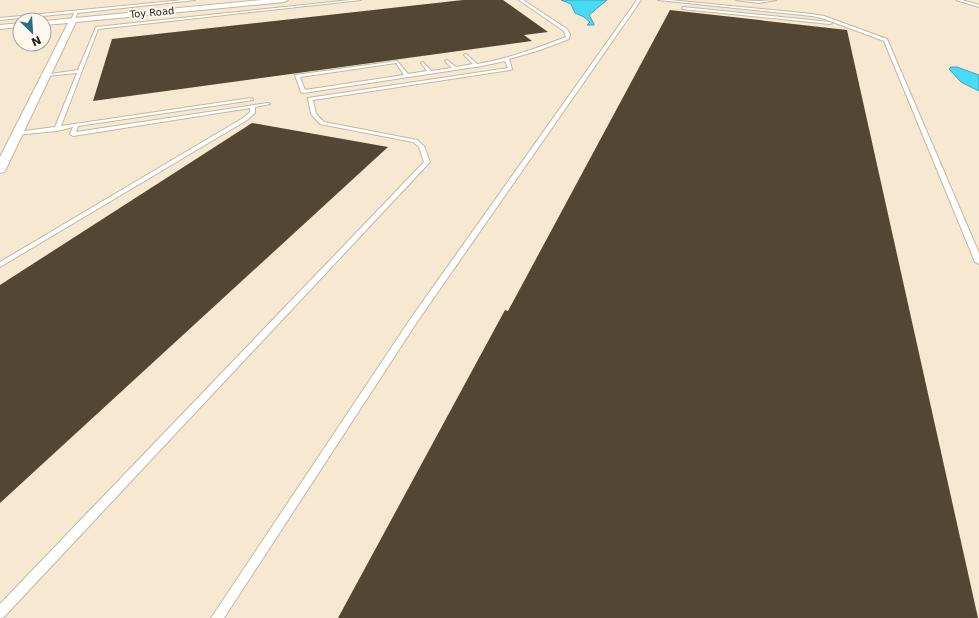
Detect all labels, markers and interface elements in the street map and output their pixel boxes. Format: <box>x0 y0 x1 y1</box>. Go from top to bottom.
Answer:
street label: Toy Road <box>128 5 175 20</box>
north arrow <box>12 12 52 52</box>
text: N <box>29 33 43 48</box>

